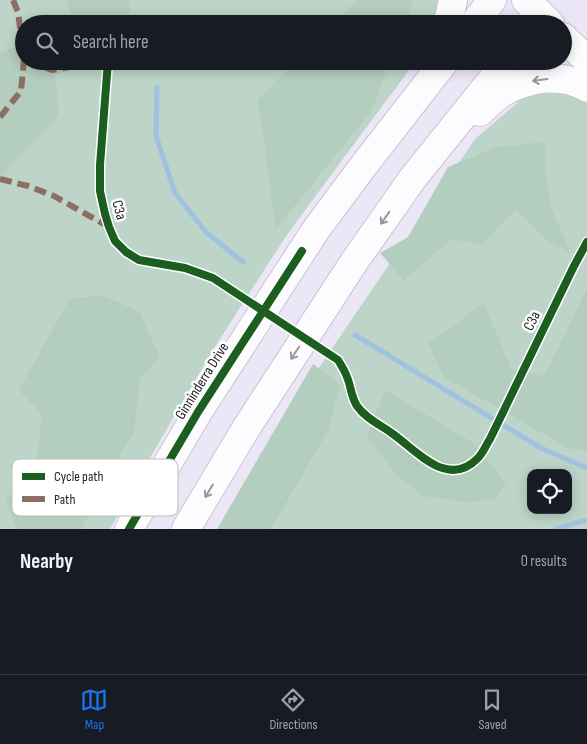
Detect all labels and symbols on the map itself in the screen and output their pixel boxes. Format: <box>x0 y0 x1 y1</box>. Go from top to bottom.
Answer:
one-way arrow <box>533 75 549 85</box>
street label: C3a <box>107 198 131 222</box>
one-way arrow <box>380 211 390 225</box>
street label: C3a <box>519 308 545 334</box>
street label: Ginninderra Drive <box>171 339 233 423</box>
one-way arrow <box>290 346 300 360</box>
legend <box>12 459 178 516</box>
text: Cycle path <box>54 468 104 485</box>
one-way arrow <box>203 483 213 497</box>
text: Path <box>54 491 75 508</box>

